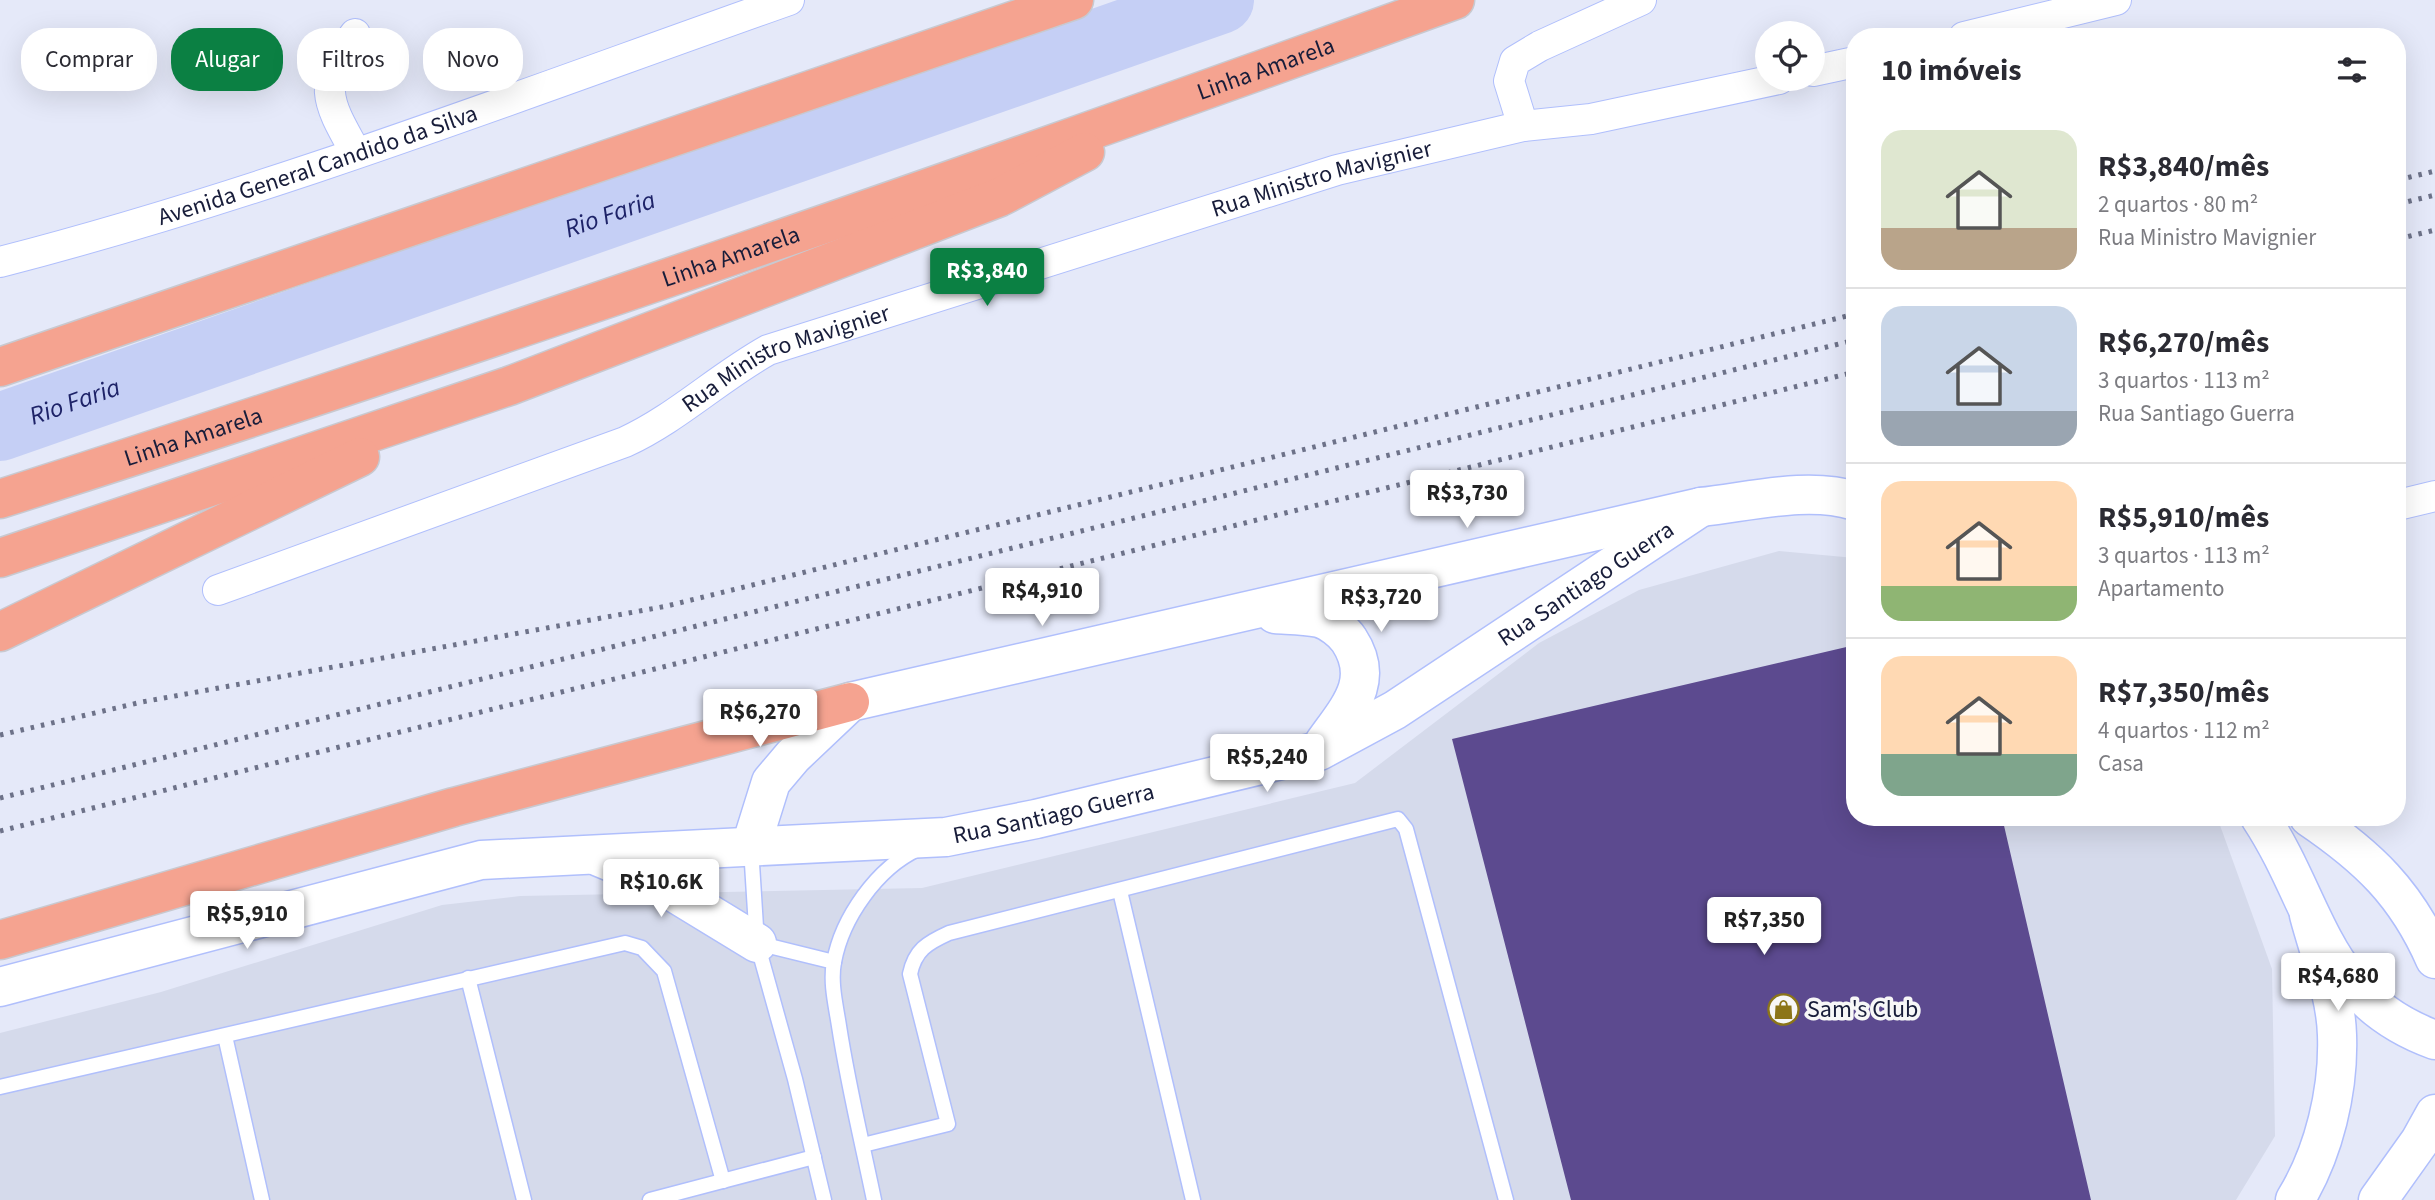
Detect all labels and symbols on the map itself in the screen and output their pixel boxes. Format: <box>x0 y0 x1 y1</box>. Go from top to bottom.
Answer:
street label: Linha Amarela <box>1192 28 1339 109</box>
street label: Avenida General Candido da Silva <box>153 95 482 234</box>
street label: Rua Ministro Mavignier <box>1207 131 1436 226</box>
water label: Rio Faria <box>559 181 660 247</box>
street label: Linha Amarela <box>657 216 805 296</box>
pin: R$3,840 <box>922 248 1052 308</box>
street label: Rua Ministro Mavignier <box>674 295 895 421</box>
water label: Rio Faria <box>24 368 125 434</box>
street label: Linha Amarela <box>119 398 267 476</box>
pin: R$3,730 <box>1402 470 1532 530</box>
street label: Rua Santiago Guerra <box>1490 512 1681 655</box>
pin: R$4,910 <box>977 568 1107 628</box>
pin: R$3,720 <box>1316 574 1446 634</box>
pin: R$6,270 <box>695 690 825 749</box>
pin: R$5,240 <box>1202 734 1332 794</box>
street label: Rua Santiago Guerra <box>950 774 1158 853</box>
pin: R$10.6K <box>596 860 726 919</box>
pin: R$5,910 <box>182 892 312 951</box>
pin: R$7,350 <box>1699 898 1829 957</box>
pin: R$4,680 <box>2273 954 2403 1013</box>
shop icon: Sam's Club <box>1767 992 1801 1026</box>
place label: Sam's Club <box>1807 992 1918 1027</box>

